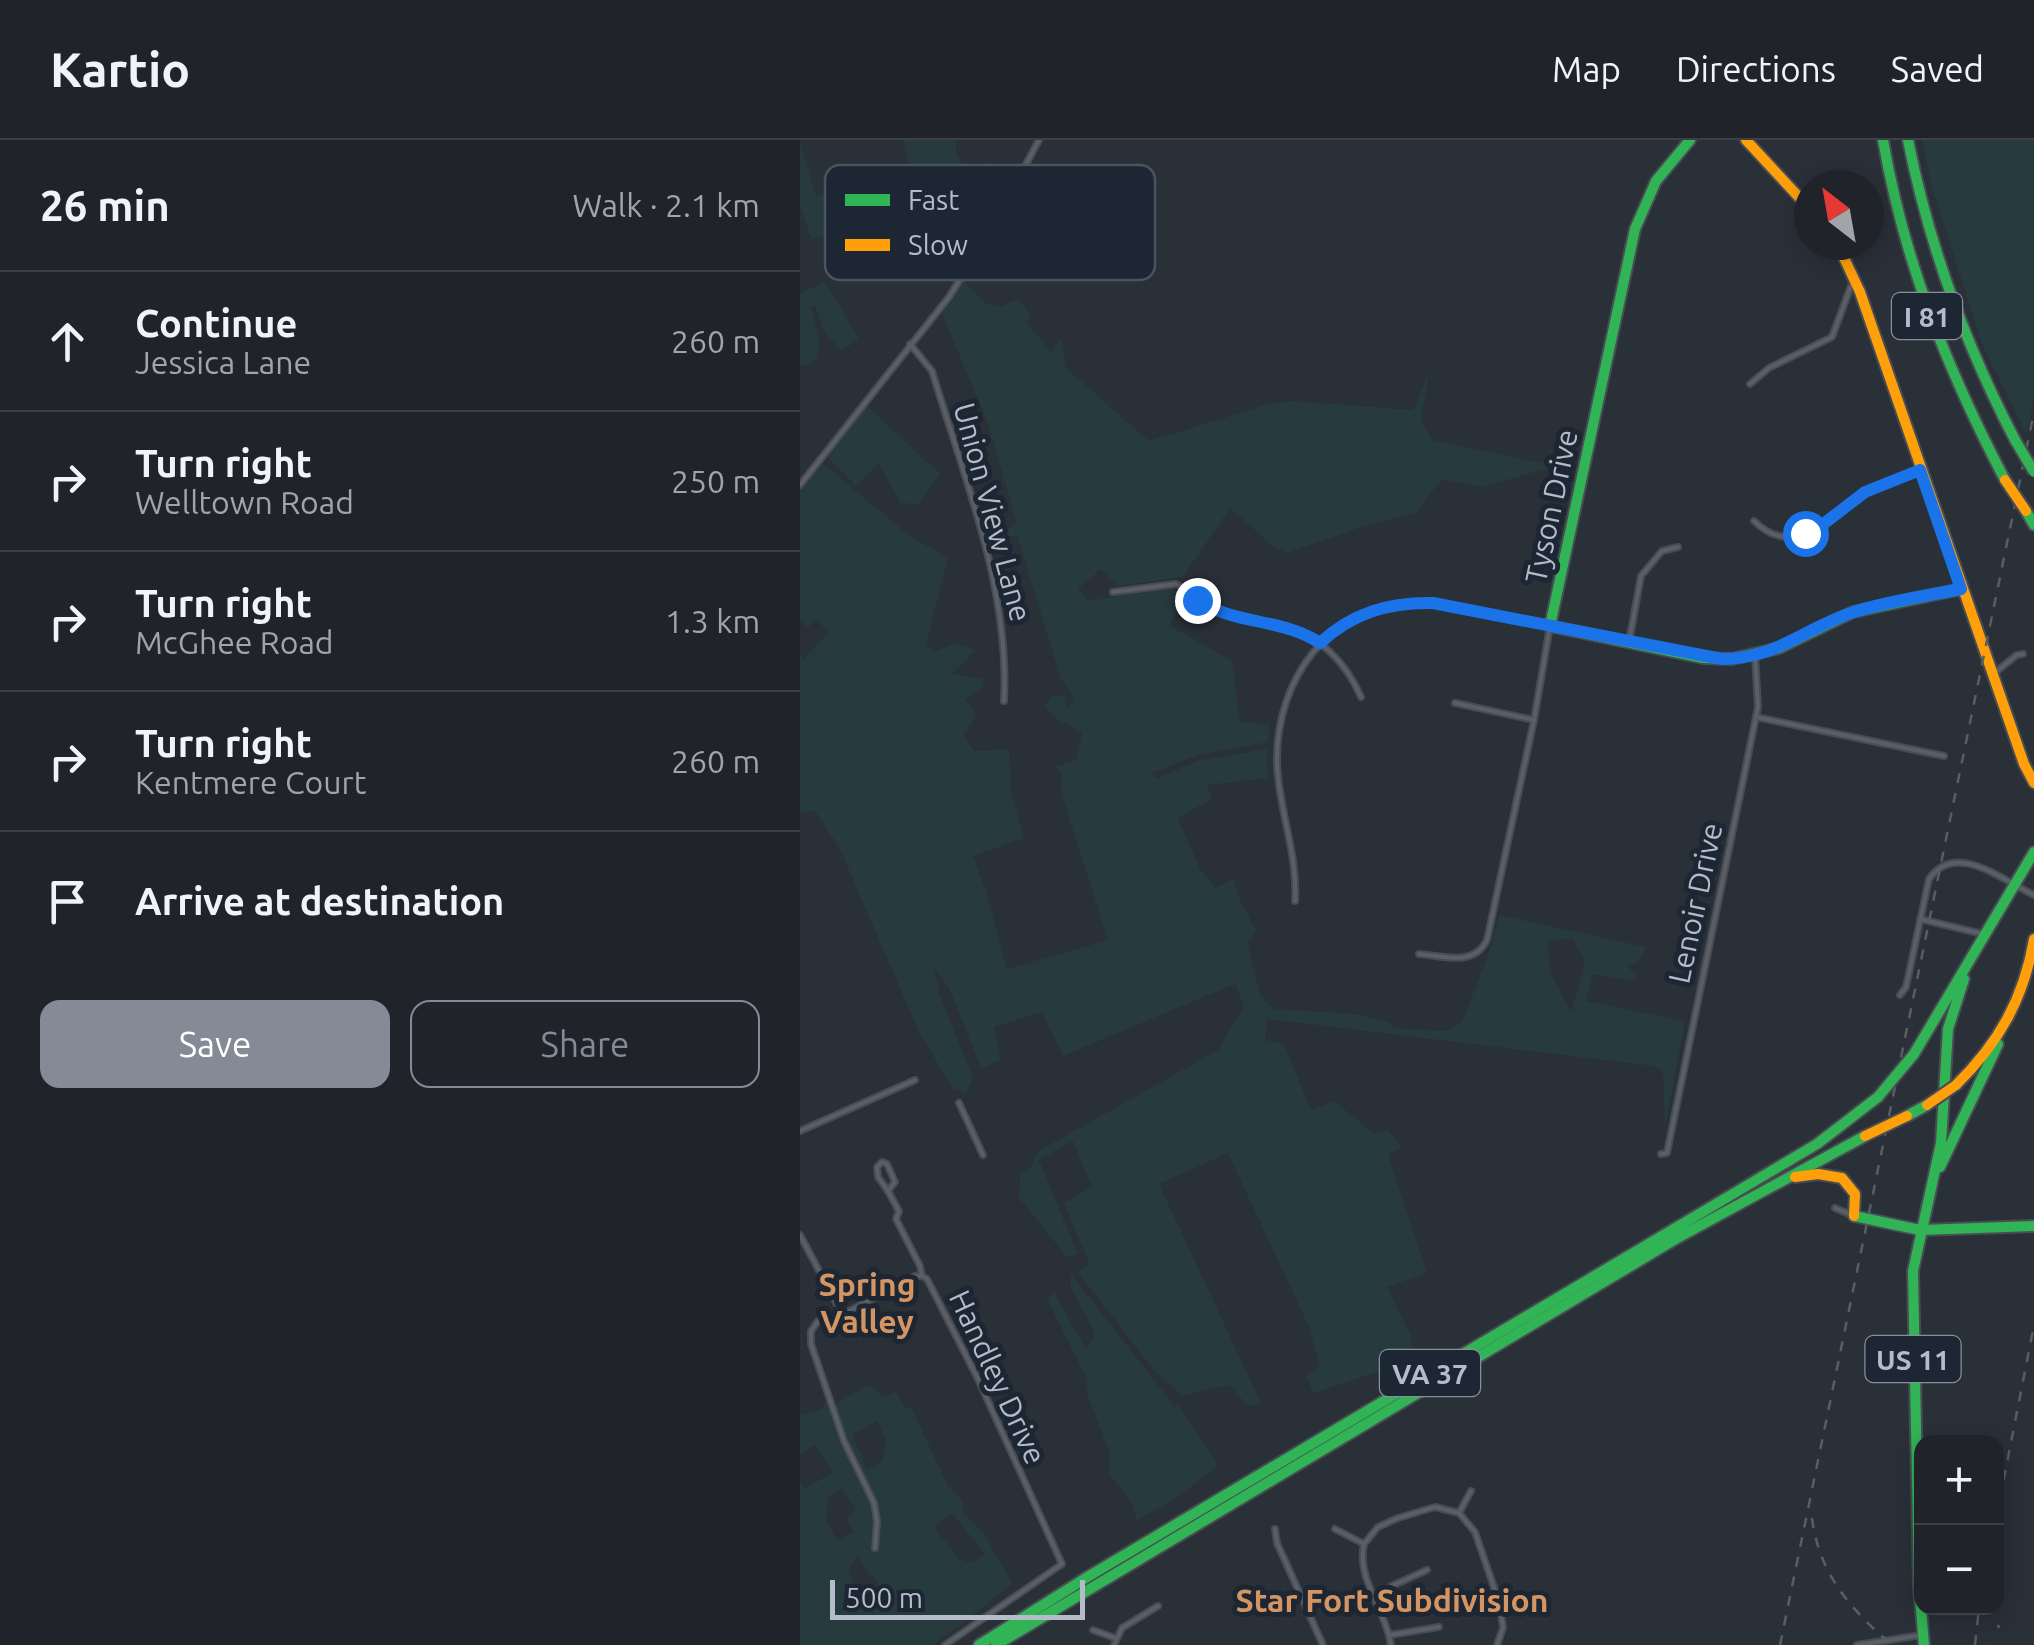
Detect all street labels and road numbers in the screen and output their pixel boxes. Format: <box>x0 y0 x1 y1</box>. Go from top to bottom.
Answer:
road number: I 81 <box>1892 293 1962 339</box>
street label: Union View Lane <box>947 399 1039 625</box>
street label: Tyson Drive <box>1518 426 1584 586</box>
street label: Lenoir Drive <box>1661 820 1729 986</box>
street label: Handley Drive <box>943 1285 1053 1469</box>
road number: US 11 <box>1866 1336 1960 1382</box>
road number: VA 37 <box>1380 1350 1480 1396</box>

